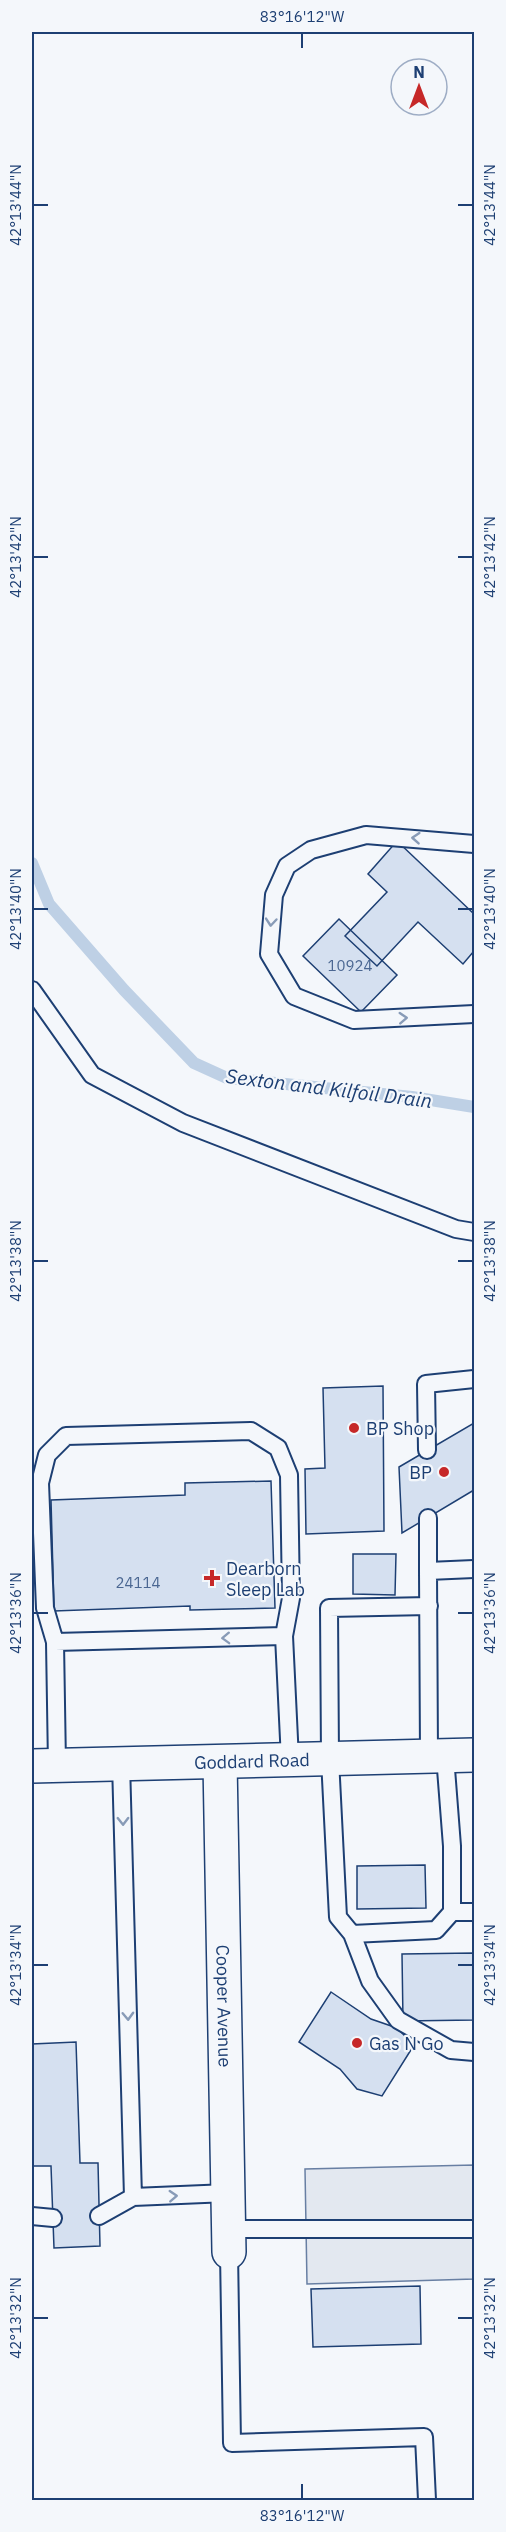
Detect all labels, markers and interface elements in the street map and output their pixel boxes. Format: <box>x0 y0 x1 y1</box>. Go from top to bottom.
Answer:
text: 83°16'12"W <box>260 7 345 26</box>
north arrow <box>389 57 449 117</box>
text: N <box>413 62 425 82</box>
text: 42°13'44"N <box>6 164 25 246</box>
text: 42°13'44"N <box>480 164 499 246</box>
text: 42°13'42"N <box>6 516 25 598</box>
text: 42°13'42"N <box>480 516 499 598</box>
one-way arrow <box>412 832 421 845</box>
text: 42°13'40"N <box>6 868 25 950</box>
text: 42°13'40"N <box>480 868 499 950</box>
one-way arrow <box>265 917 278 926</box>
house number: 10924 <box>327 956 373 975</box>
one-way arrow <box>398 1011 407 1024</box>
water label: Sexton and Kilfoil Drain <box>224 1062 434 1114</box>
text: 42°13'38"N <box>6 1220 25 1302</box>
text: 42°13'38"N <box>480 1220 499 1302</box>
place label: BP Shop <box>366 1417 434 1440</box>
marker: BP Shop <box>347 1421 361 1435</box>
place label: BP <box>409 1461 432 1484</box>
marker: BP <box>437 1465 451 1479</box>
place label: Dearborn Sleep Lab <box>226 1557 305 1601</box>
marker: Dearborn Sleep Lab <box>203 1569 221 1587</box>
text: 42°13'36"N <box>6 1572 25 1654</box>
text: 42°13'36"N <box>480 1572 499 1654</box>
house number: 24114 <box>115 1573 161 1592</box>
one-way arrow <box>221 1631 230 1644</box>
street label: Goddard Road <box>194 1748 310 1773</box>
one-way arrow <box>117 1817 129 1826</box>
text: 42°13'34"N <box>6 1924 25 2006</box>
text: 42°13'34"N <box>480 1924 499 2006</box>
street label: Cooper Avenue <box>212 1944 237 2068</box>
one-way arrow <box>122 2012 135 2021</box>
place label: Gas N Go <box>369 2032 444 2055</box>
marker: Gas N Go <box>350 2036 364 2050</box>
one-way arrow <box>169 2189 178 2202</box>
text: 42°13'32"N <box>6 2277 25 2359</box>
text: 42°13'32"N <box>480 2277 499 2359</box>
text: 83°16'12"W <box>260 2506 345 2525</box>

